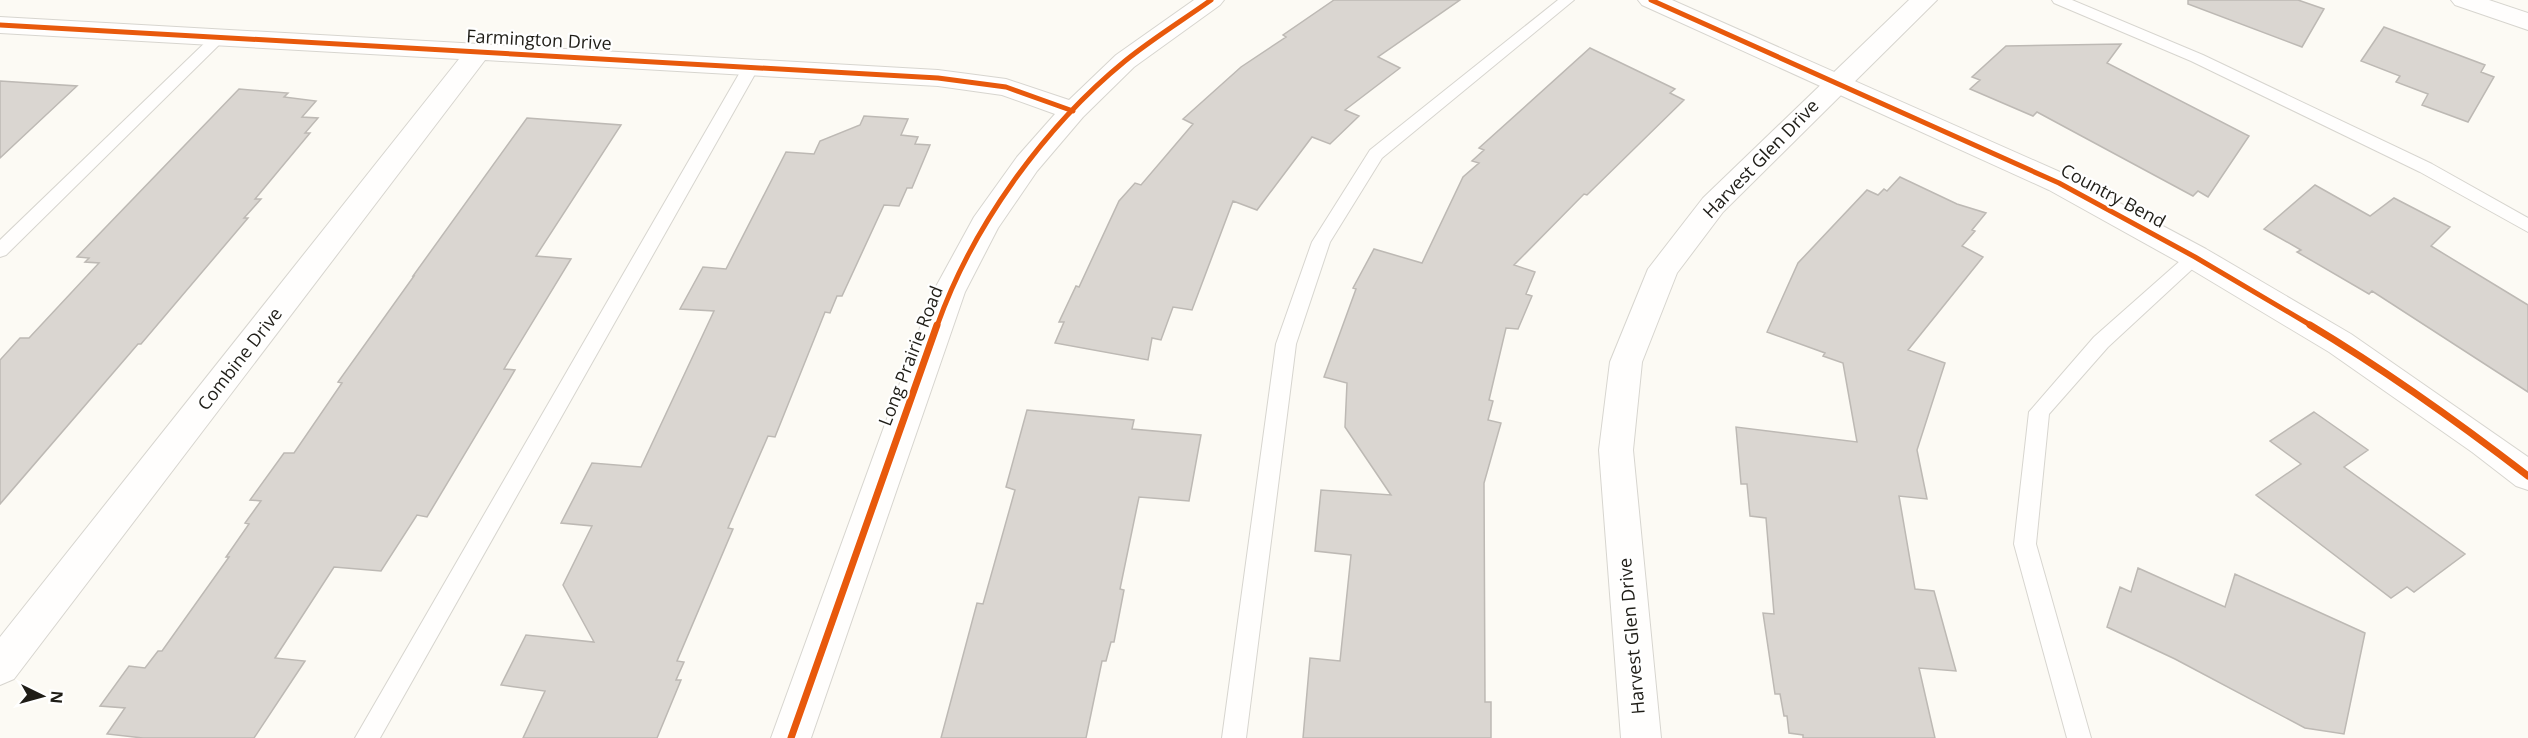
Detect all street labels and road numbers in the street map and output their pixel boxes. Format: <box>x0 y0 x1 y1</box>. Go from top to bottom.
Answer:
street label: Farmington Drive <box>466 23 612 55</box>
street label: Harvest Glen Drive <box>1697 94 1823 223</box>
street label: Country Bend <box>2057 157 2170 233</box>
street label: Long Prairie Road <box>872 282 948 429</box>
street label: Combine Drive <box>191 302 287 415</box>
street label: Harvest Glen Drive <box>1612 557 1650 715</box>

